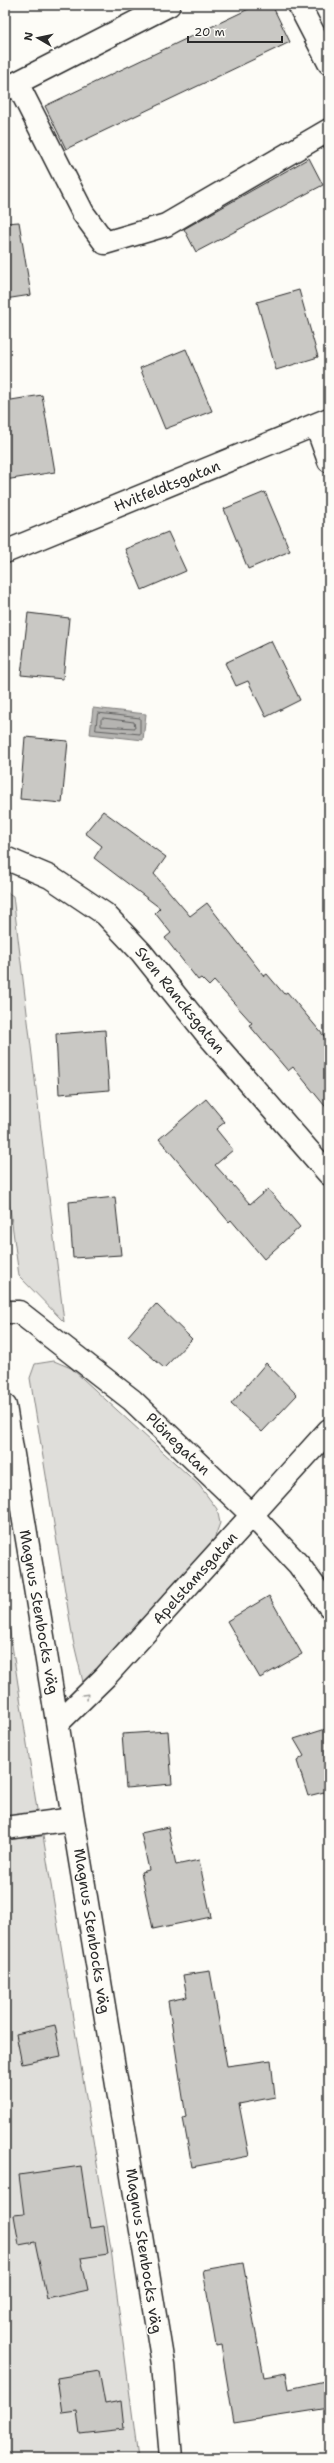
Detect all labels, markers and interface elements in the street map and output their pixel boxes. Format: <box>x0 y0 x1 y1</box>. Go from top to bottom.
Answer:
north arrow <box>18 18 58 58</box>
scale bar <box>188 18 282 44</box>
text: 20 m <box>194 24 225 40</box>
text: N <box>21 31 37 42</box>
street label: Hvitfeldtsgatan <box>111 456 223 516</box>
street label: Sven Rancksgatan <box>131 942 229 1058</box>
street label: Plönegatan <box>141 1408 215 1480</box>
street label: Magnus Stenbocks väg <box>15 1528 63 1696</box>
street label: Apelstamsgatan <box>148 1528 242 1628</box>
one-way arrow <box>81 1693 89 1701</box>
street label: Magnus Stenbocks väg <box>69 1847 115 2015</box>
street label: Magnus Stenbocks väg <box>121 2167 167 2335</box>

